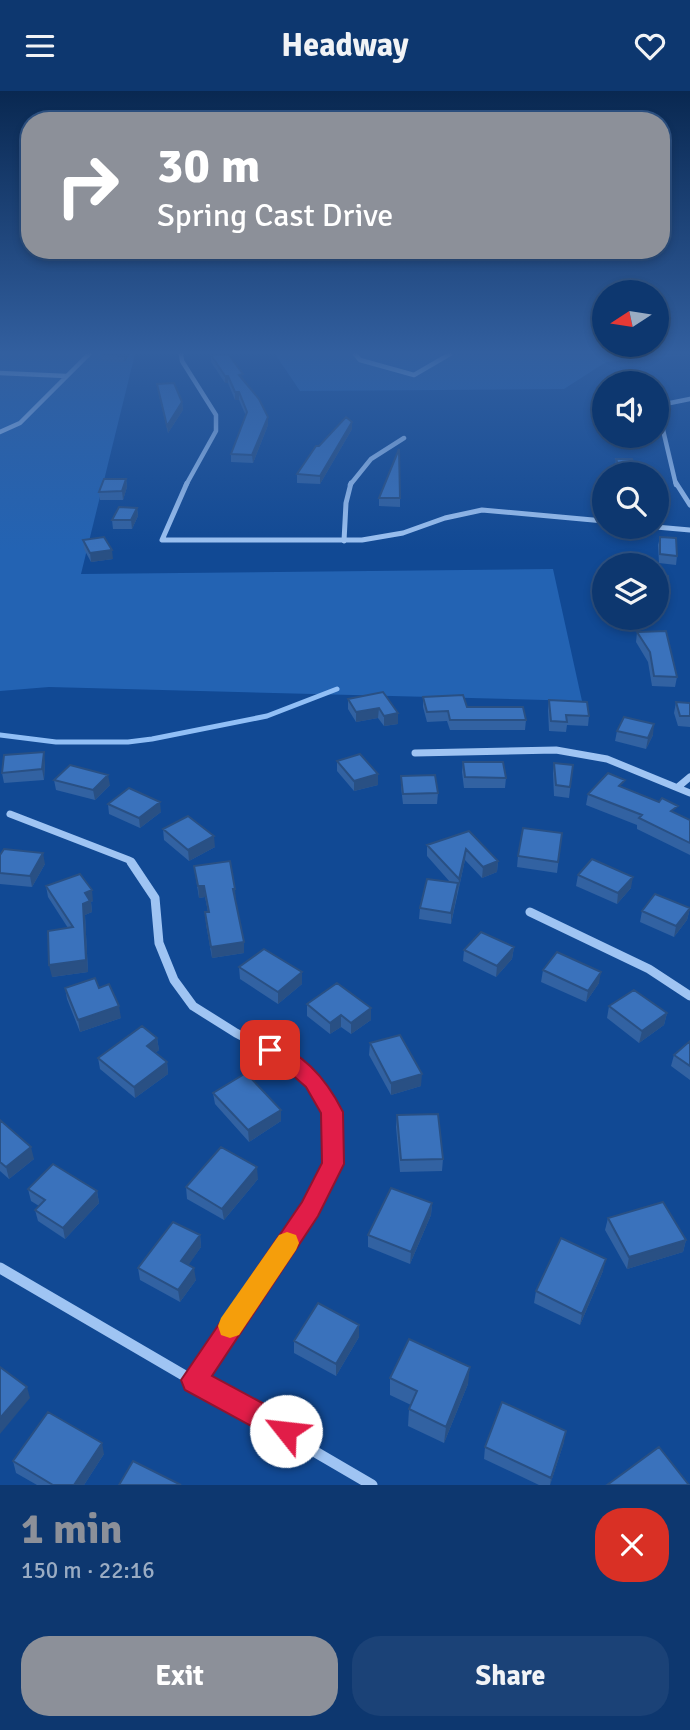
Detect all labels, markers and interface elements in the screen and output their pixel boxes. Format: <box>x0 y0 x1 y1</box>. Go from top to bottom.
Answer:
text: Headway <box>281 26 409 65</box>
icon: menu <box>21 27 59 65</box>
icon: heart <box>631 27 669 65</box>
text: 30 m <box>157 136 260 196</box>
icon: right <box>42 140 133 231</box>
text: Spring Cast Drive <box>157 196 393 235</box>
north arrow <box>592 280 668 357</box>
map controls <box>592 280 669 630</box>
button: sound <box>592 371 669 448</box>
button: search <box>592 462 669 539</box>
button: layers <box>592 553 669 630</box>
pin <box>240 1020 300 1080</box>
icon: arrive <box>251 1031 289 1069</box>
position arrow <box>249 1394 323 1468</box>
text: 1 min <box>21 1504 122 1555</box>
button: close <box>595 1508 669 1582</box>
text: 150 m · 22:16 <box>21 1556 155 1585</box>
button: Exit <box>21 1636 338 1716</box>
button: Share <box>352 1636 669 1716</box>

